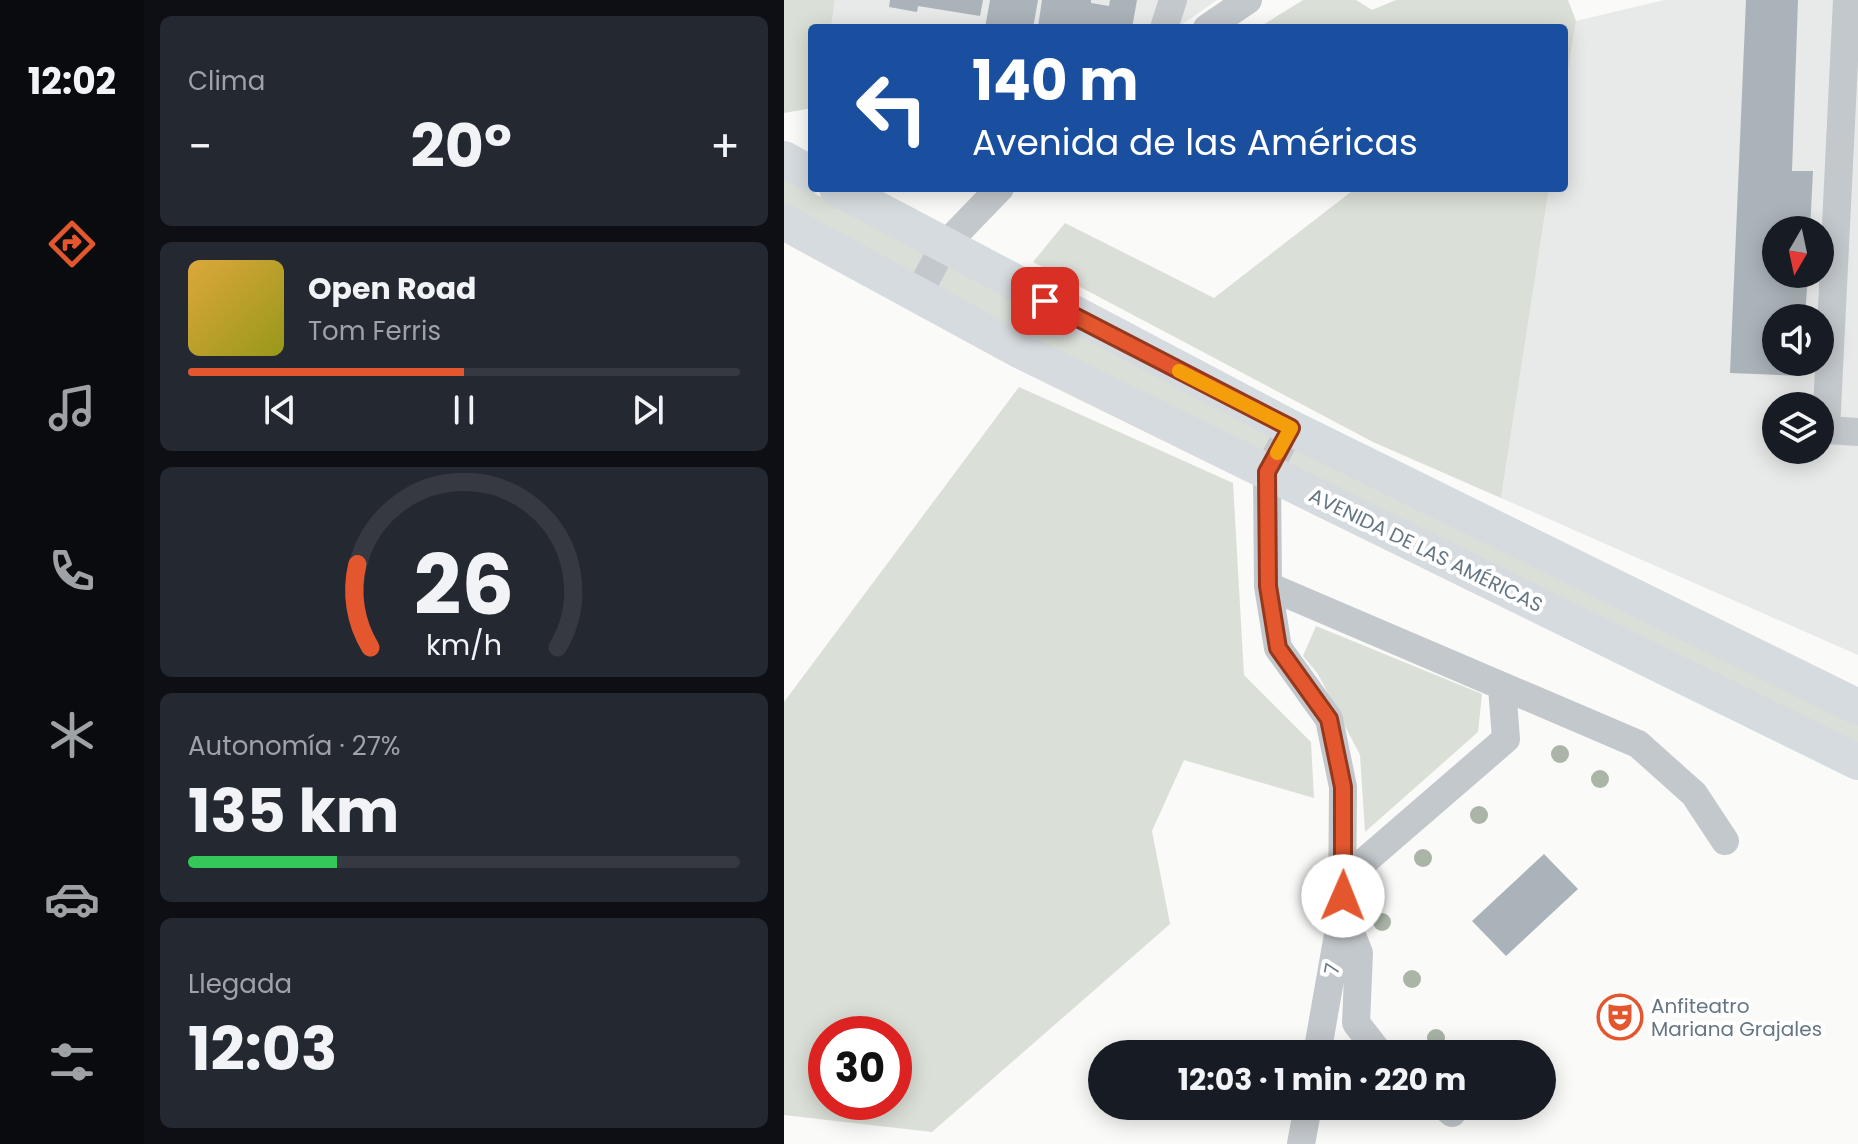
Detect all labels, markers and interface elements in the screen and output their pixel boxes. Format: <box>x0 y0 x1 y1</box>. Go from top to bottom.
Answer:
text: 140 m <box>972 41 1139 120</box>
text: 12:02 <box>28 56 116 107</box>
icon: left <box>840 56 944 160</box>
text: Clima <box>188 63 265 99</box>
text: 20° <box>411 104 512 188</box>
text: − <box>188 116 212 177</box>
text: + <box>710 116 740 177</box>
text: Avenida de las Américas <box>972 117 1418 168</box>
icon: directions <box>44 216 100 272</box>
north arrow <box>1762 216 1834 288</box>
map controls <box>1762 216 1834 464</box>
text: Open Road <box>308 267 476 310</box>
pin <box>1011 267 1079 335</box>
icon: arrive <box>1023 279 1067 323</box>
button: sound <box>1762 304 1834 376</box>
text: Tom Ferris <box>308 313 441 349</box>
icon: music <box>44 380 100 436</box>
icon: previous <box>258 388 302 432</box>
icon: pause <box>442 388 486 432</box>
icon: next <box>626 388 670 432</box>
button: layers <box>1762 392 1834 464</box>
street label: AVENIDA DE LAS AMÉRICAS <box>1304 481 1548 619</box>
text: 26 <box>414 527 514 643</box>
icon: phone <box>44 543 100 599</box>
text: km/h <box>426 625 502 665</box>
icon: climate <box>44 707 100 763</box>
text: Autonomía · 27% <box>188 728 401 764</box>
text: 135 km <box>188 769 399 853</box>
position arrow <box>1301 854 1385 938</box>
icon: car <box>44 871 100 927</box>
street label: 7 <box>1317 961 1347 977</box>
text: Llegada <box>188 966 292 1002</box>
place label: Anfiteatro Mariana Grajales <box>1651 992 1822 1043</box>
theatre icon: Anfiteatro Mariana Grajales <box>1596 993 1644 1041</box>
text: 12:03 <box>188 1007 337 1091</box>
speed limit sign: 30 <box>808 1016 912 1120</box>
icon: filters <box>44 1034 100 1090</box>
text: 12:03 · 1 min · 220 m <box>1178 1058 1466 1101</box>

